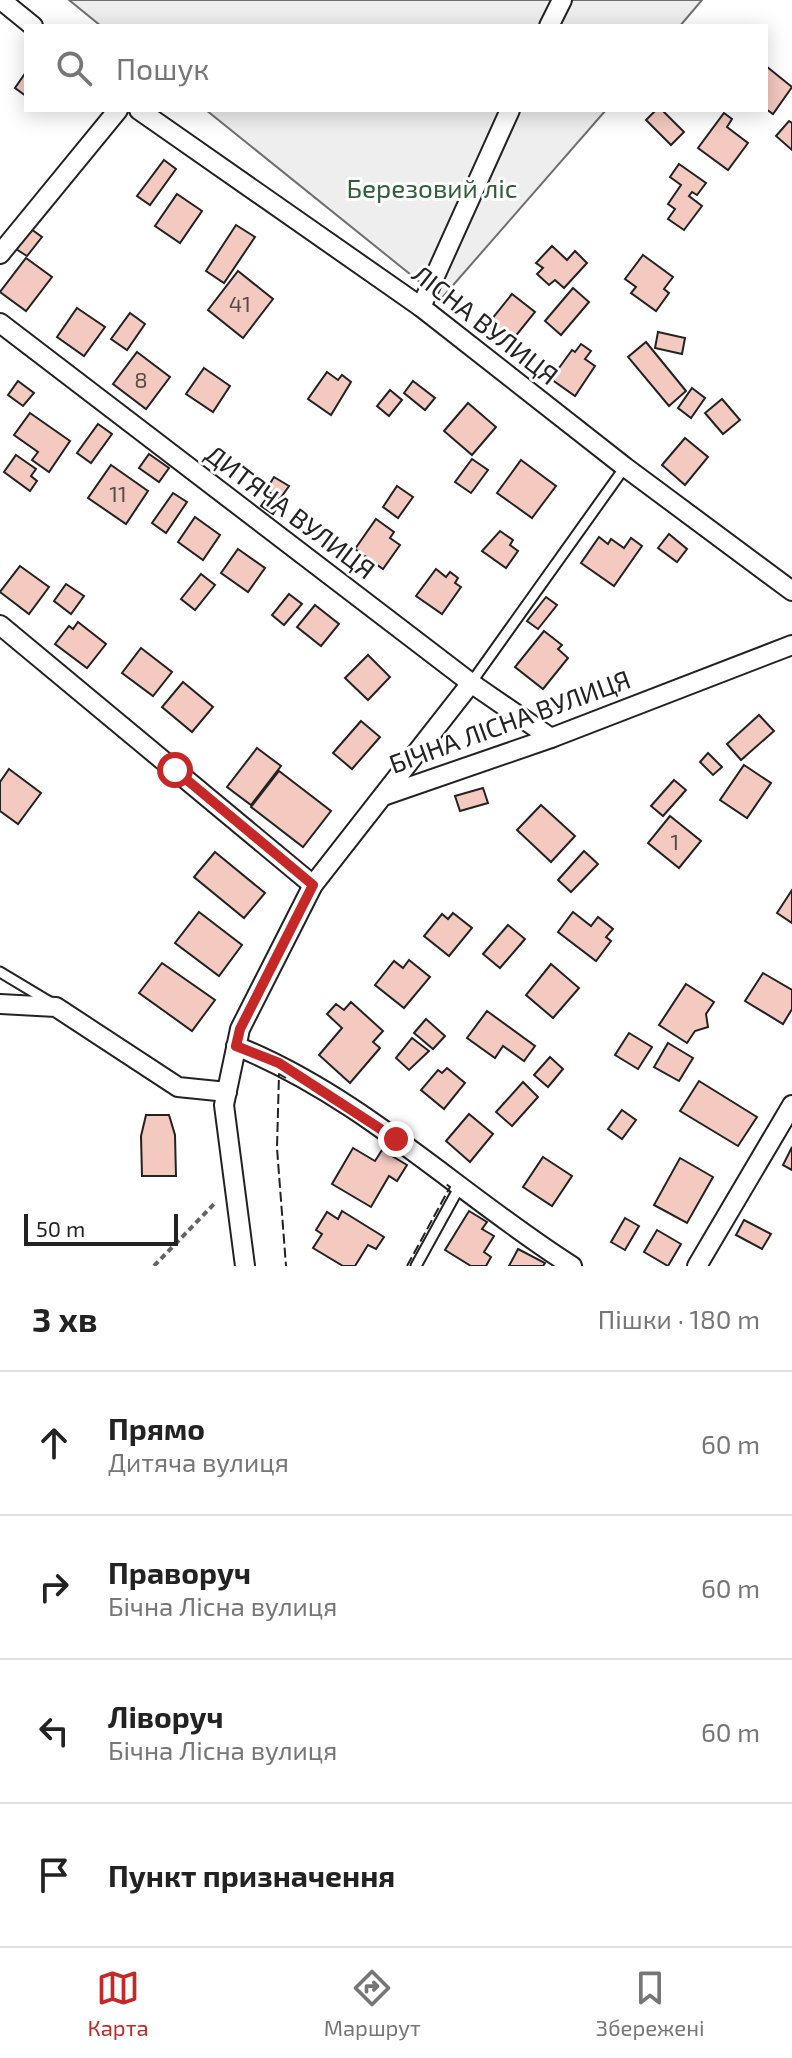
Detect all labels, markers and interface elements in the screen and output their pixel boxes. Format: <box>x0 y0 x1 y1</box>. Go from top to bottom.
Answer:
search box <box>24 24 768 112</box>
icon: search <box>52 46 96 90</box>
text: Пошук <box>116 50 209 86</box>
park label: Березовий ліс <box>346 172 518 203</box>
street label: ЛІСНА ВУЛИЦЯ <box>407 257 565 390</box>
house number: 41 <box>229 290 251 316</box>
house number: 8 <box>134 366 148 392</box>
street label: ДИТЯЧА ВУЛИЦЯ <box>200 437 382 584</box>
house number: 11 <box>109 480 127 506</box>
street label: БІЧНА ЛІСНА ВУЛИЦЯ <box>385 663 634 779</box>
route start <box>157 752 193 788</box>
house number: 1 <box>671 828 679 854</box>
route end <box>378 1121 414 1157</box>
scale bar <box>24 1210 178 1246</box>
text: 50 m <box>36 1215 85 1241</box>
text: 3 хв <box>32 1298 97 1339</box>
text: Пішки · 180 m <box>598 1303 760 1334</box>
text: Прямо <box>108 1410 205 1446</box>
icon: ahead <box>32 1421 76 1465</box>
text: 60 m <box>701 1428 760 1459</box>
text: Дитяча вулиця <box>108 1446 289 1477</box>
text: Праворуч <box>108 1554 251 1590</box>
icon: right <box>32 1565 76 1609</box>
text: 60 m <box>701 1572 760 1603</box>
text: Бічна Лісна вулиця <box>108 1590 337 1621</box>
text: Ліворуч <box>108 1698 224 1734</box>
icon: left <box>32 1709 76 1753</box>
text: 60 m <box>701 1716 760 1747</box>
text: Бічна Лісна вулиця <box>108 1734 337 1765</box>
icon: arrive <box>32 1853 76 1897</box>
text: Пункт призначення <box>108 1857 395 1893</box>
tab: Карта <box>88 1966 149 2040</box>
tab: Маршрут <box>324 1966 421 2040</box>
tab: Збережені <box>596 1966 704 2040</box>

